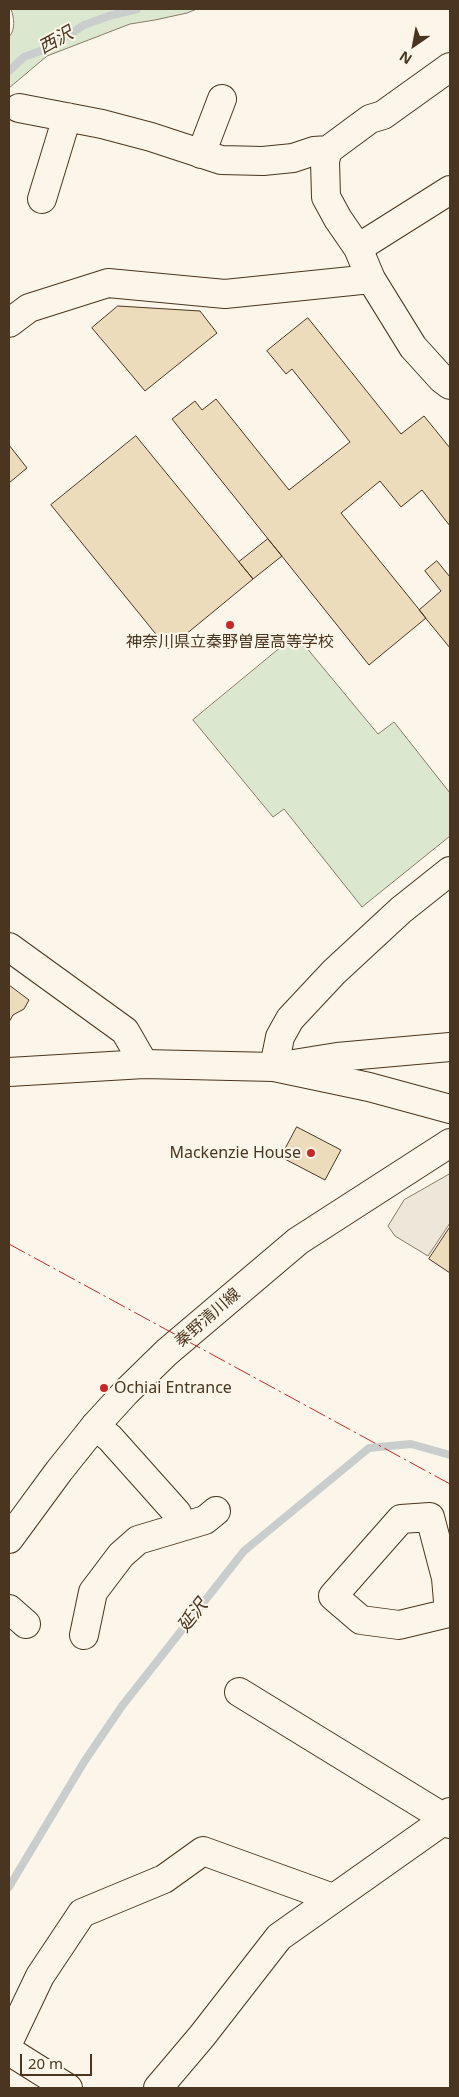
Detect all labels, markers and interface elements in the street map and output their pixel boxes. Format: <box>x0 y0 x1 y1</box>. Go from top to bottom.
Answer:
north arrow <box>389 20 439 70</box>
water label: 西沢 <box>35 23 77 59</box>
text: N <box>396 47 416 69</box>
marker: 神奈川県立秦野曽屋高等学校 <box>224 619 236 631</box>
place label: 神奈川県立秦野曽屋高等学校 <box>126 632 334 652</box>
place label: Mackenzie House <box>169 1143 301 1163</box>
marker: Mackenzie House <box>305 1147 317 1159</box>
street label: 秦野清川線 <box>172 1285 244 1351</box>
place label: Ochiai Entrance <box>114 1378 232 1398</box>
marker: Ochiai Entrance <box>98 1382 110 1394</box>
water label: 延沢 <box>173 1595 213 1637</box>
scale bar <box>22 2044 95 2076</box>
text: 20 m <box>28 2053 63 2073</box>

